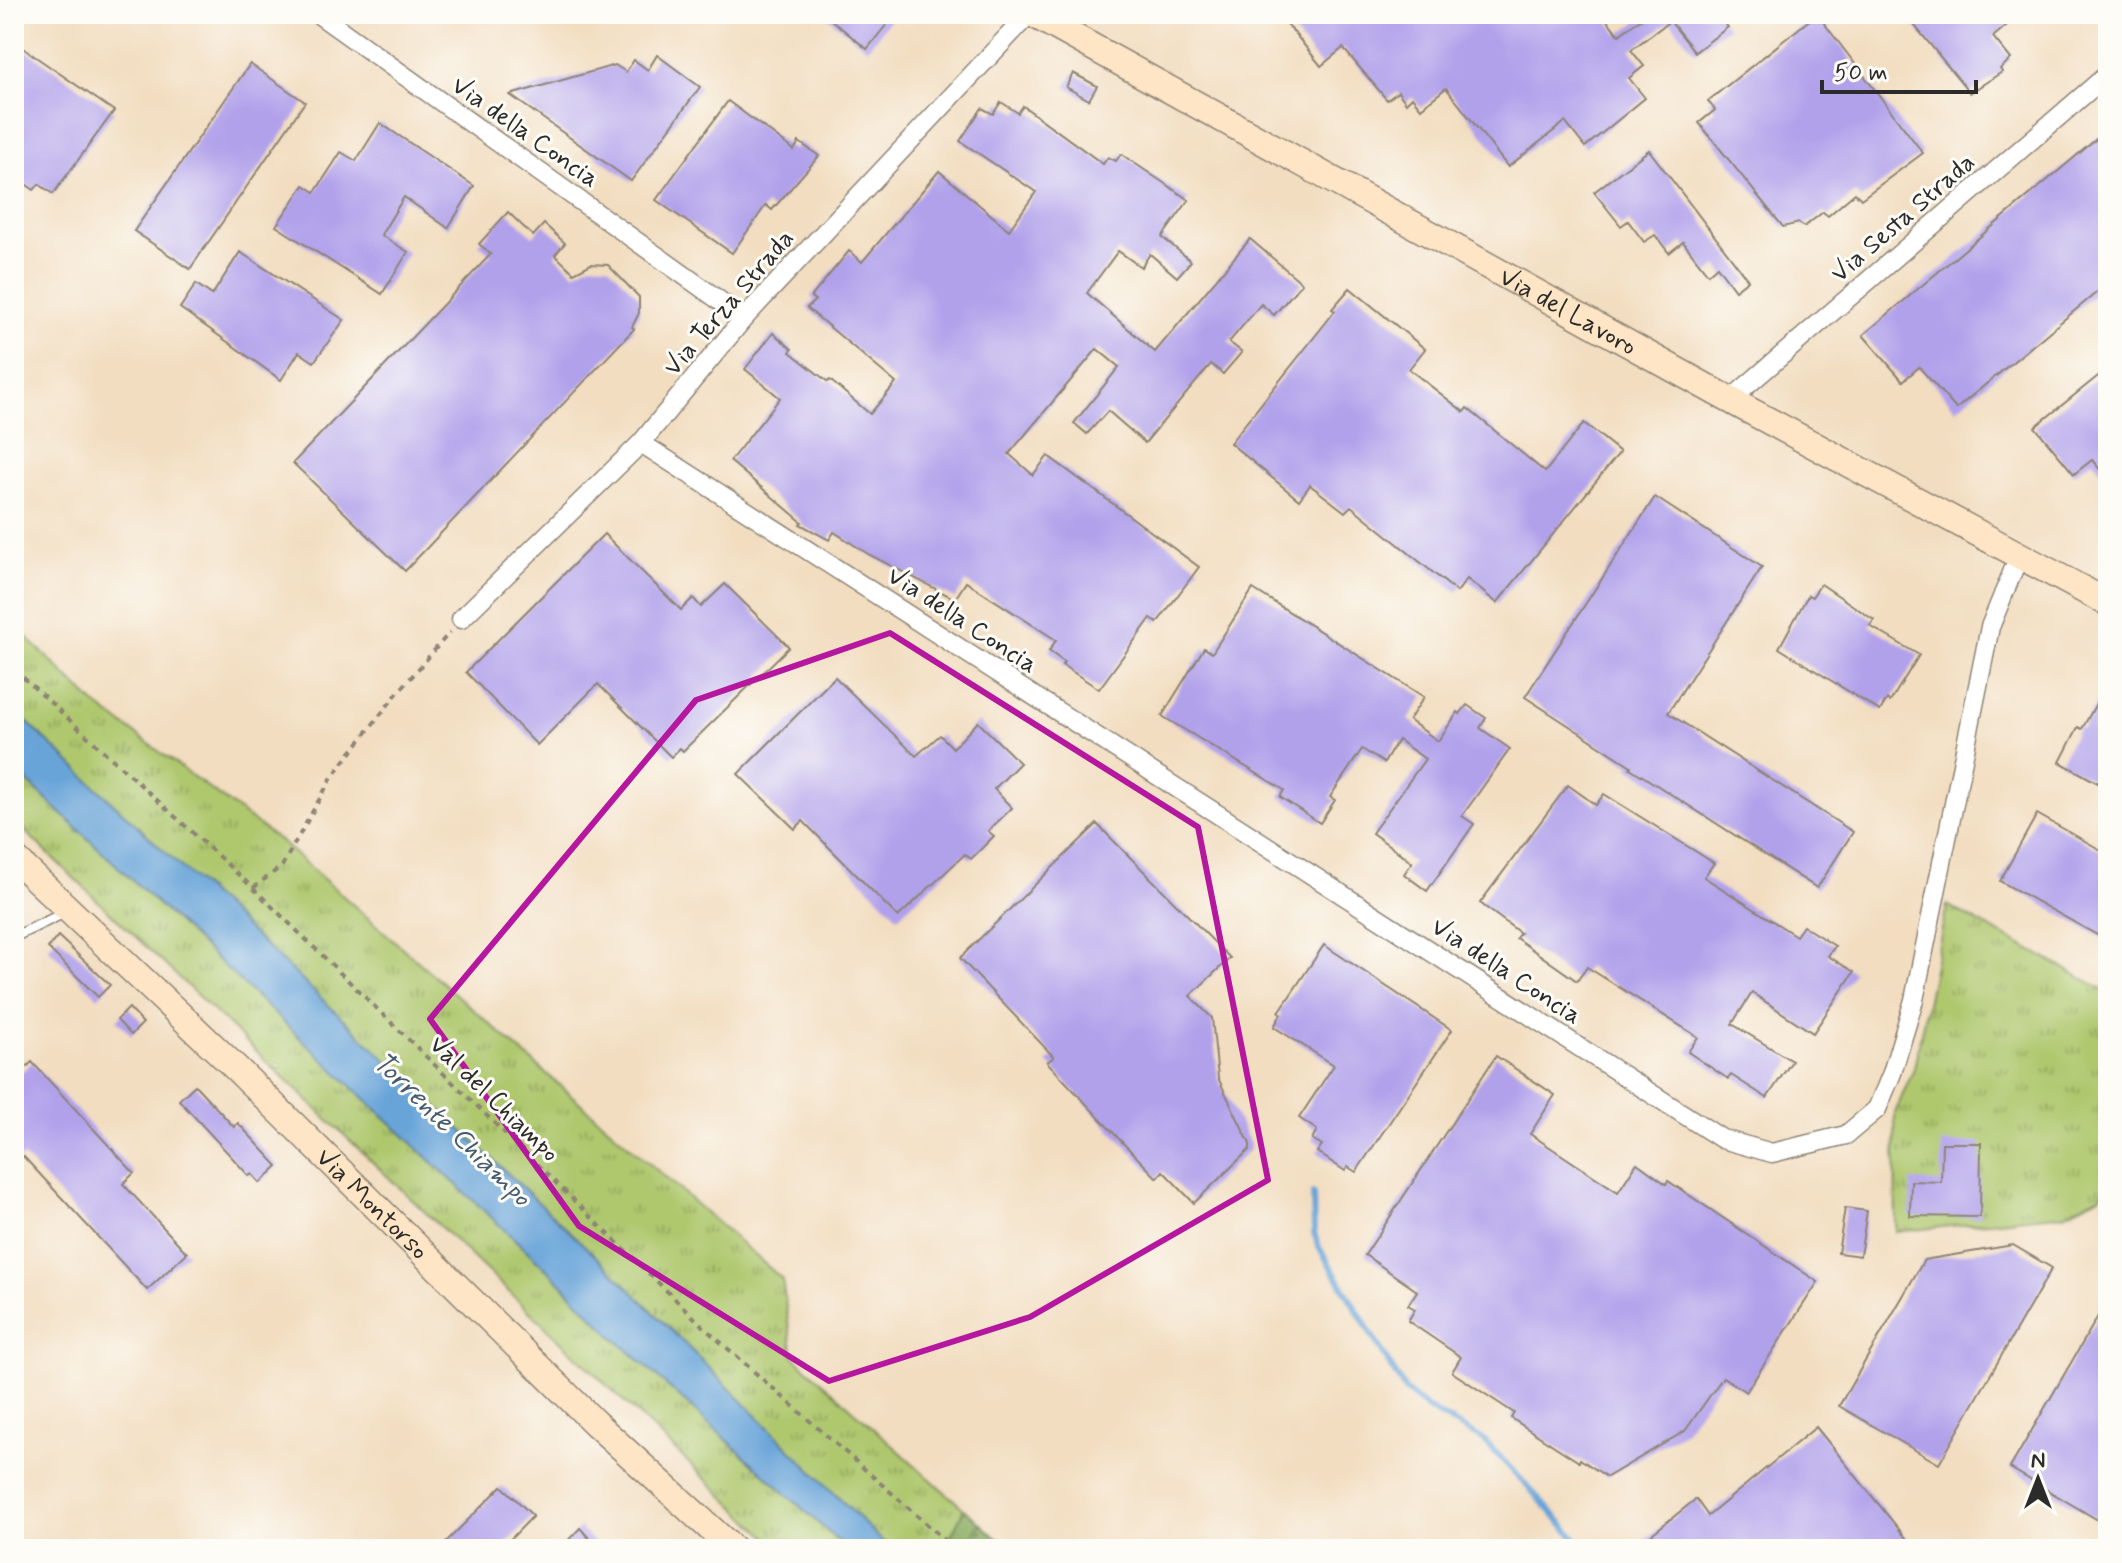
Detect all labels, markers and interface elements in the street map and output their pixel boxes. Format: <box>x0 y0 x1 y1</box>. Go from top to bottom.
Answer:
scale bar <box>1822 44 1976 94</box>
text: 50 m <box>1834 58 1888 89</box>
street label: Via della Concia <box>444 69 605 196</box>
street label: Via Sesta Strada <box>1824 146 1983 291</box>
street label: Via Terza Strada <box>656 223 803 384</box>
street label: Via del Lavoro <box>1493 260 1642 364</box>
street label: Via della Concia <box>880 559 1044 682</box>
street label: Via della Concia <box>1424 910 1588 1033</box>
street label: Val del Chiampo <box>421 1029 566 1170</box>
water label: Torrente Chiampo <box>364 1045 539 1216</box>
street label: Via Montorso <box>308 1141 435 1268</box>
north arrow <box>1998 1439 2078 1519</box>
text: N <box>2031 1447 2045 1475</box>

